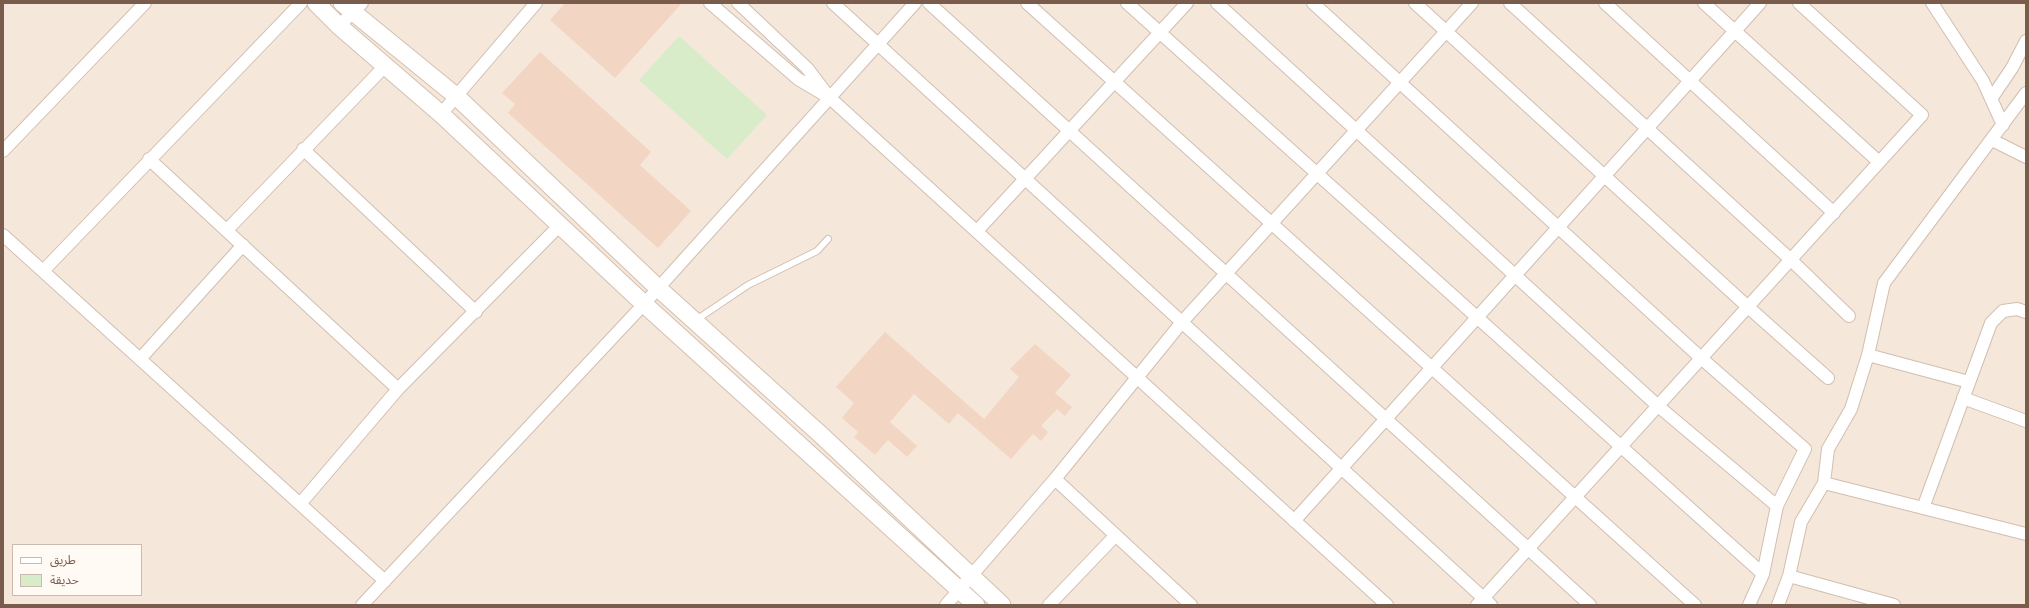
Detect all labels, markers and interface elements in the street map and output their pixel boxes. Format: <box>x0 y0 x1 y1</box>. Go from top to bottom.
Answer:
legend <box>12 544 142 596</box>
text: طريق <box>50 553 76 567</box>
text: حديقة <box>50 573 79 587</box>

